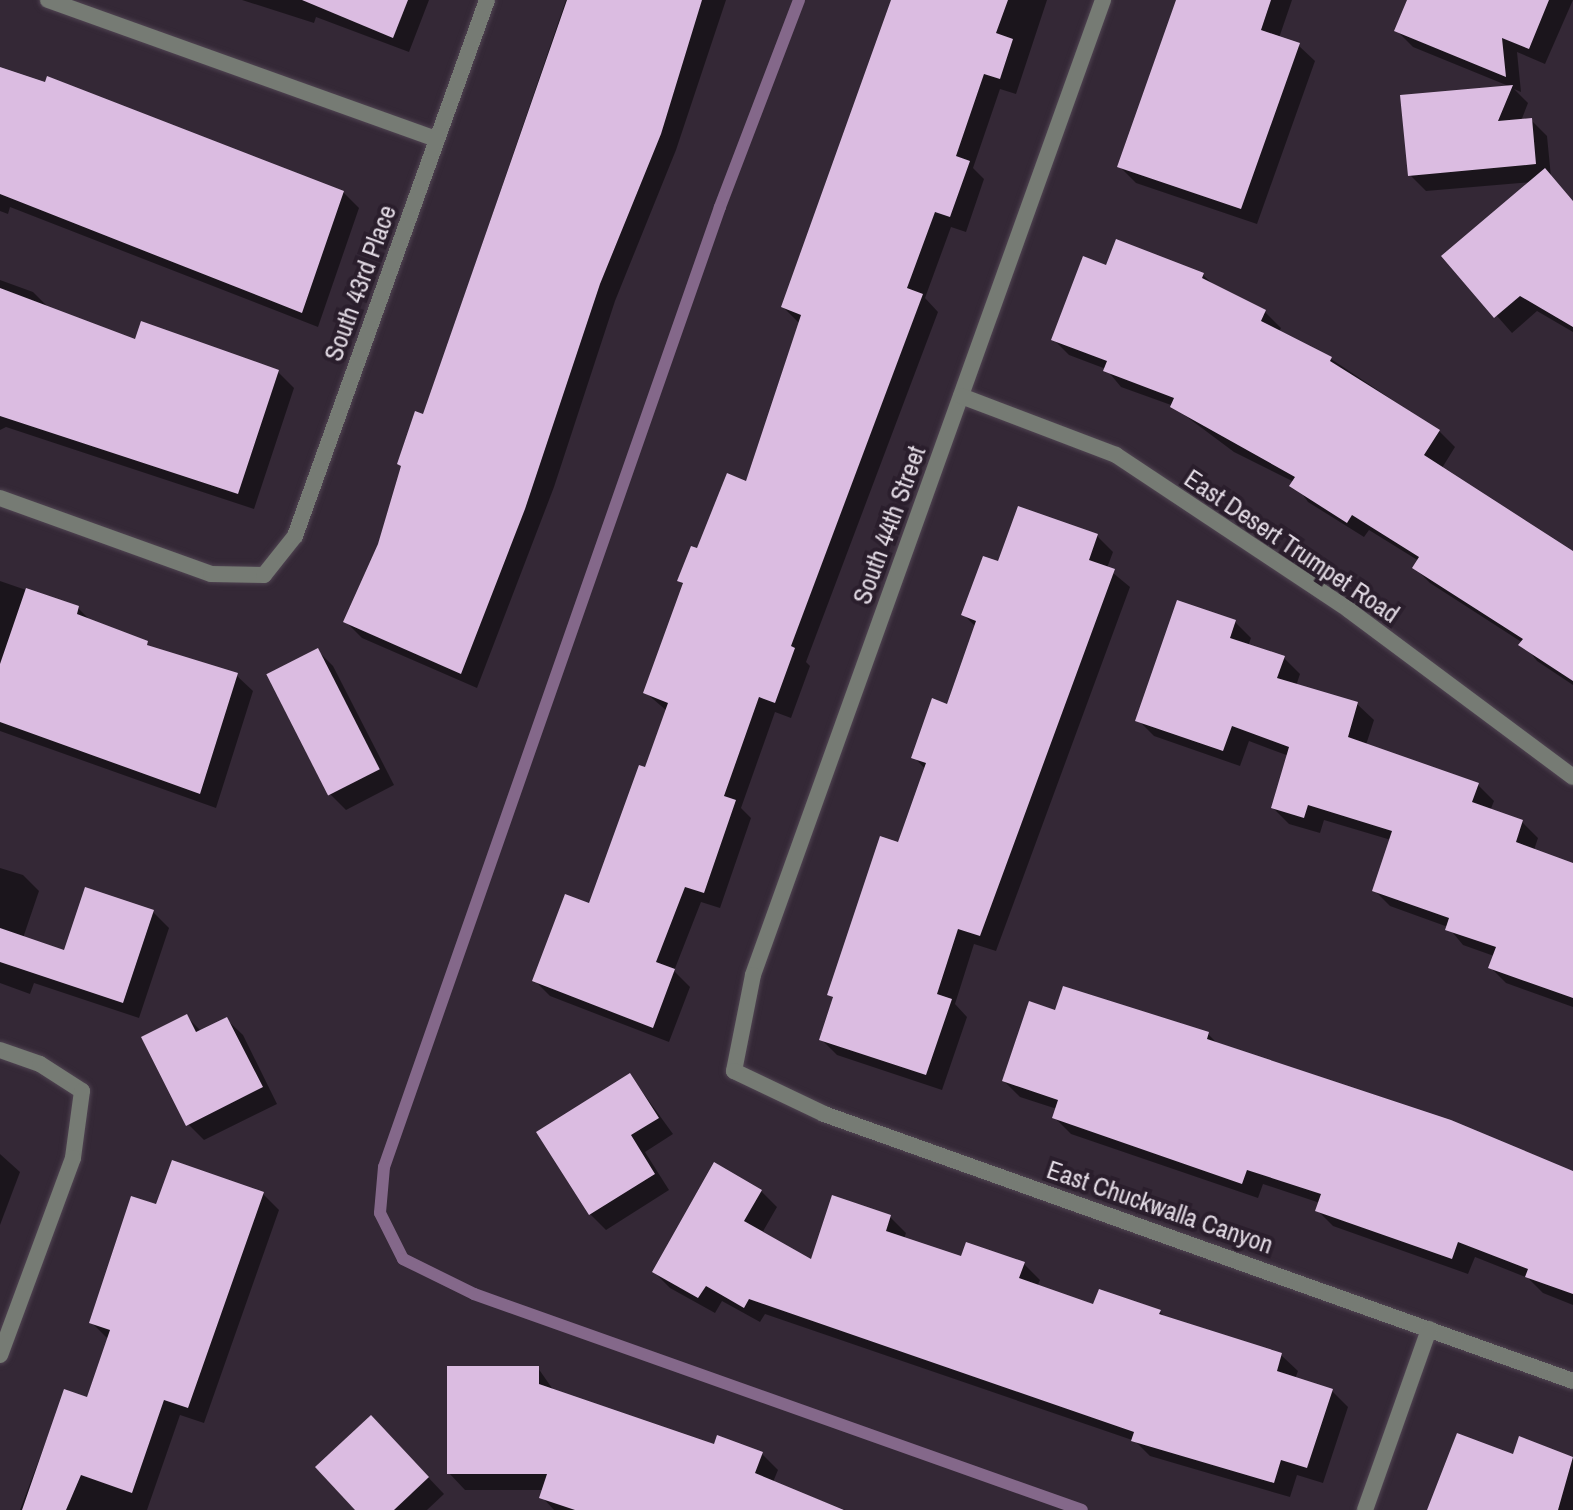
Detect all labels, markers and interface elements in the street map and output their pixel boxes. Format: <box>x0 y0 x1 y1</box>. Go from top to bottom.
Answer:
street label: South 43rd Place <box>317 201 403 365</box>
street label: South 44th Street <box>846 442 932 608</box>
street label: East Desert Trumpet Road <box>1178 462 1406 630</box>
street label: East Chuckwalla Canyon <box>1043 1154 1277 1260</box>

